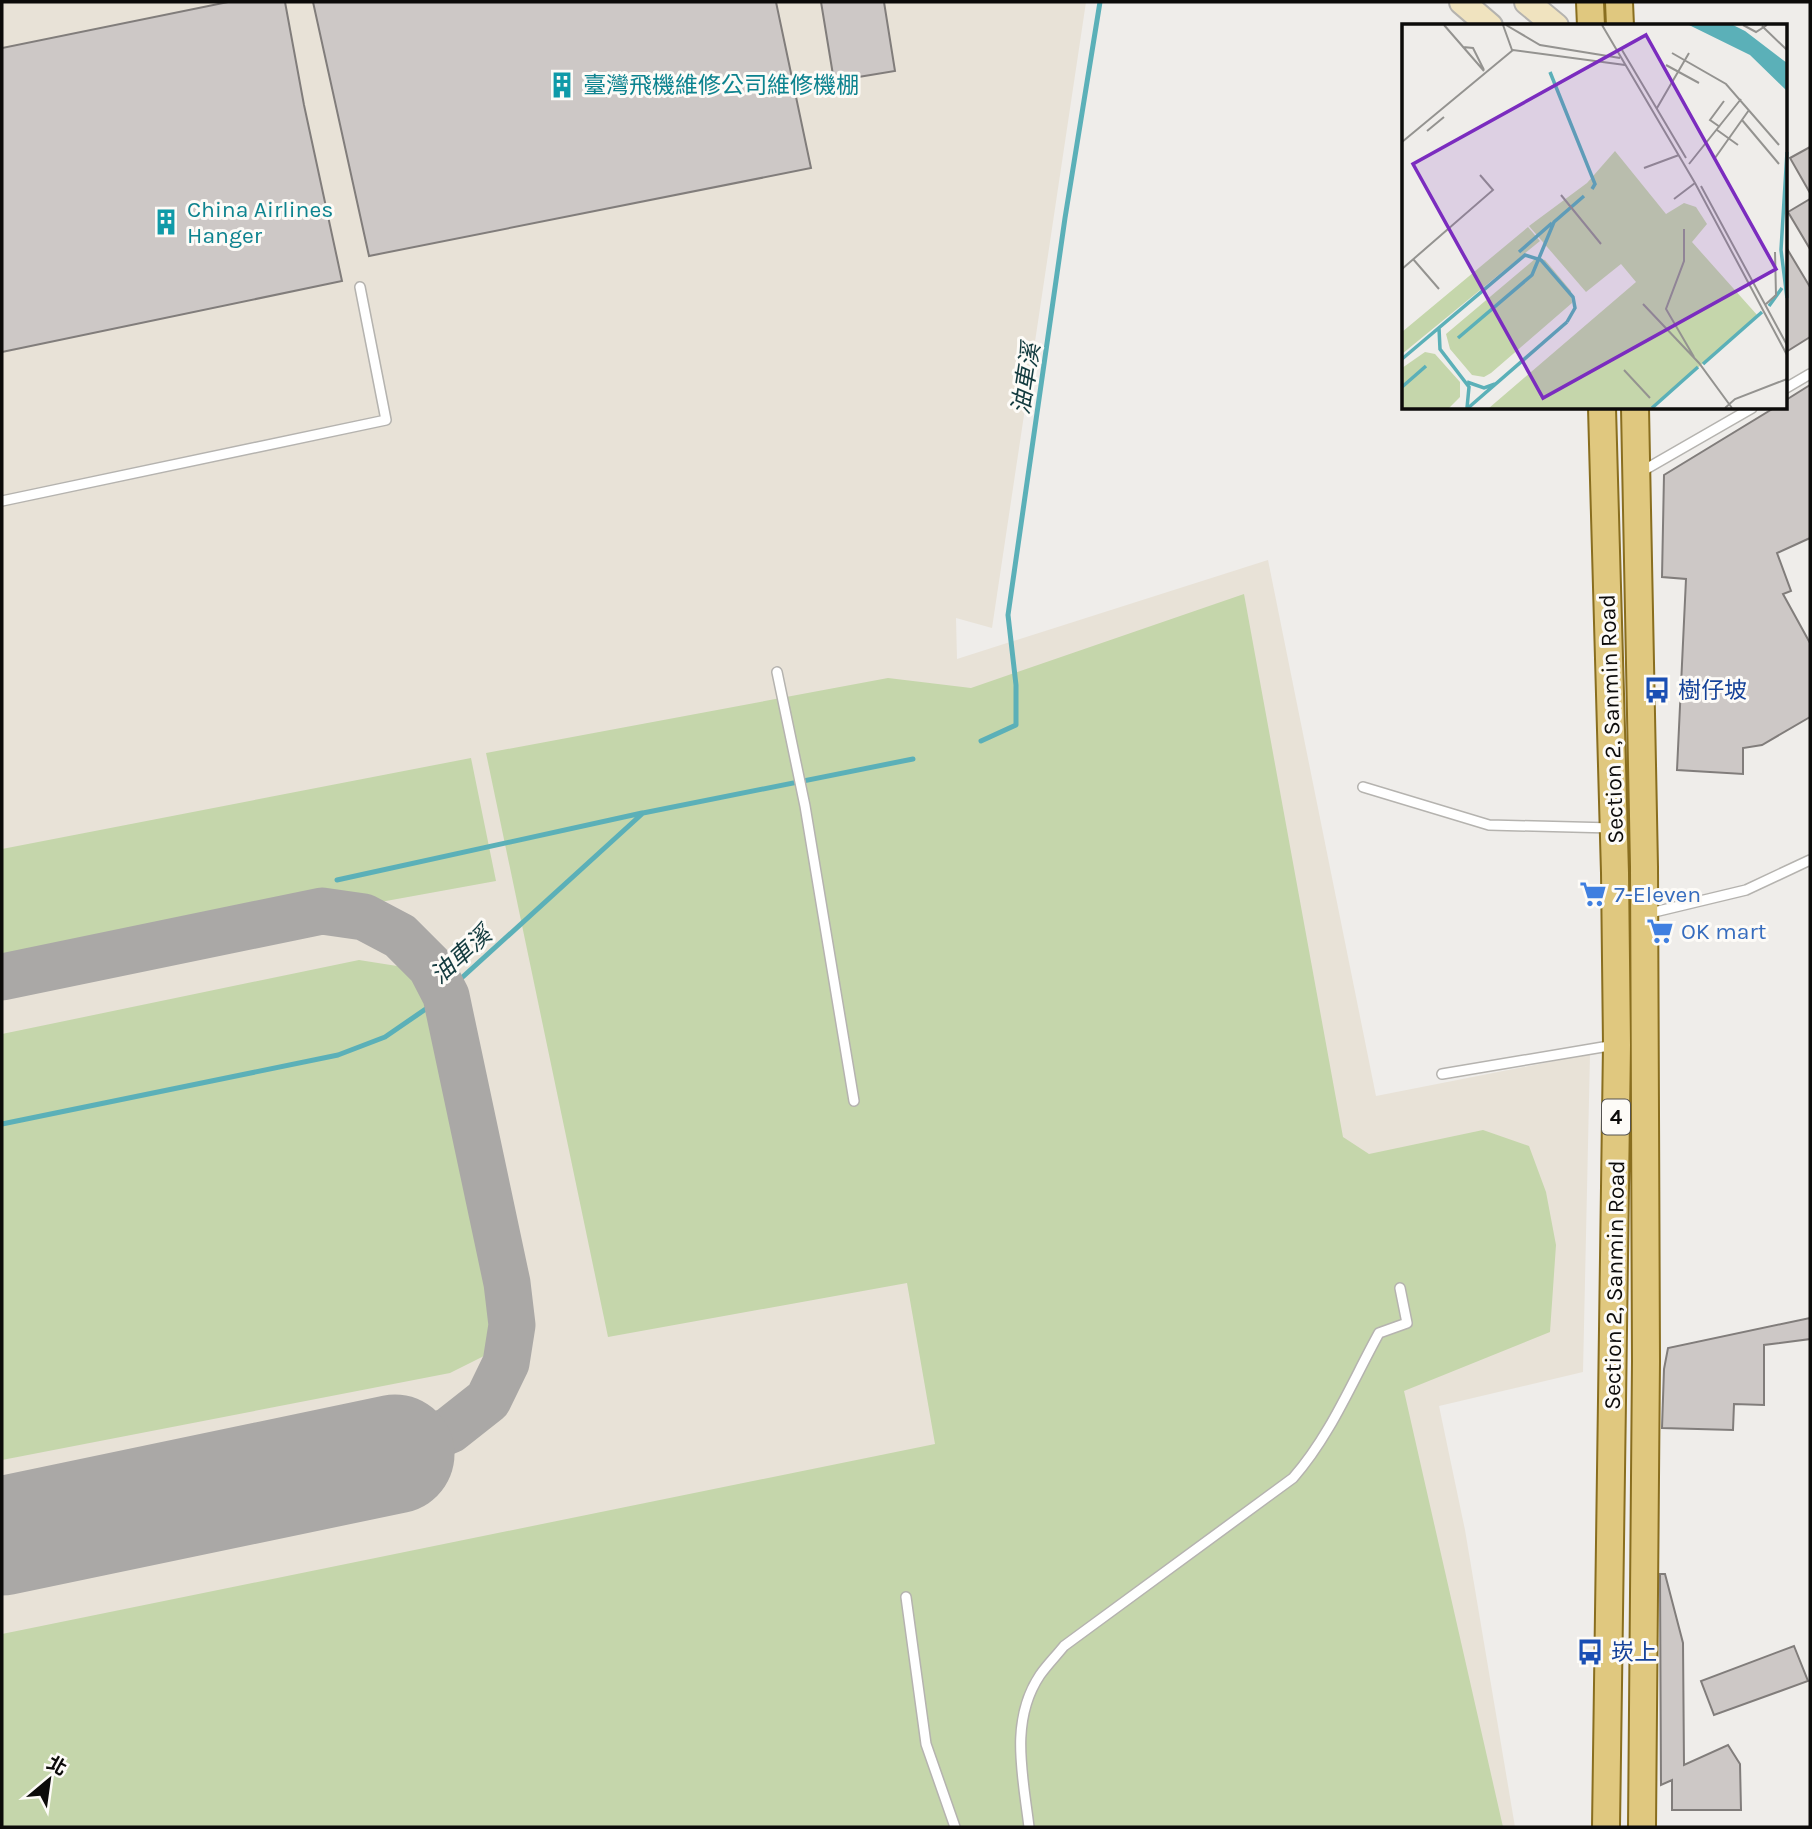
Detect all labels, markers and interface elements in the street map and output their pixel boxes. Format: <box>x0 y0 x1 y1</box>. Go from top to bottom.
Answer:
inset map <box>1402 24 1787 410</box>
building icon: 臺灣飛機維修公司維修機棚 <box>547 70 577 100</box>
place label: 臺灣飛機維修公司維修機棚 <box>583 72 859 99</box>
place label: China Airlines Hanger <box>187 196 333 249</box>
building icon: China Airlines Hanger <box>151 207 181 237</box>
water label: 油車溪 <box>1007 338 1046 417</box>
street label: Section 2, Sanmin Road <box>1594 594 1629 844</box>
bus stop icon: 樹仔坡 <box>1642 675 1672 705</box>
place label: 樹仔坡 <box>1678 677 1747 704</box>
supermarket icon: 7-Eleven <box>1578 879 1608 909</box>
place label: 7-Eleven <box>1614 881 1701 908</box>
supermarket icon: OK mart <box>1645 916 1675 946</box>
water label: 油車溪 <box>425 918 499 989</box>
place label: OK mart <box>1681 918 1767 945</box>
road number: 4 <box>1602 1100 1630 1134</box>
street label: Section 2, Sanmin Road <box>1599 1160 1630 1410</box>
bus stop icon: 崁上 <box>1575 1637 1605 1667</box>
place label: 崁上 <box>1611 1639 1657 1666</box>
north arrow <box>14 1745 84 1815</box>
text: 北 <box>43 1752 70 1780</box>

